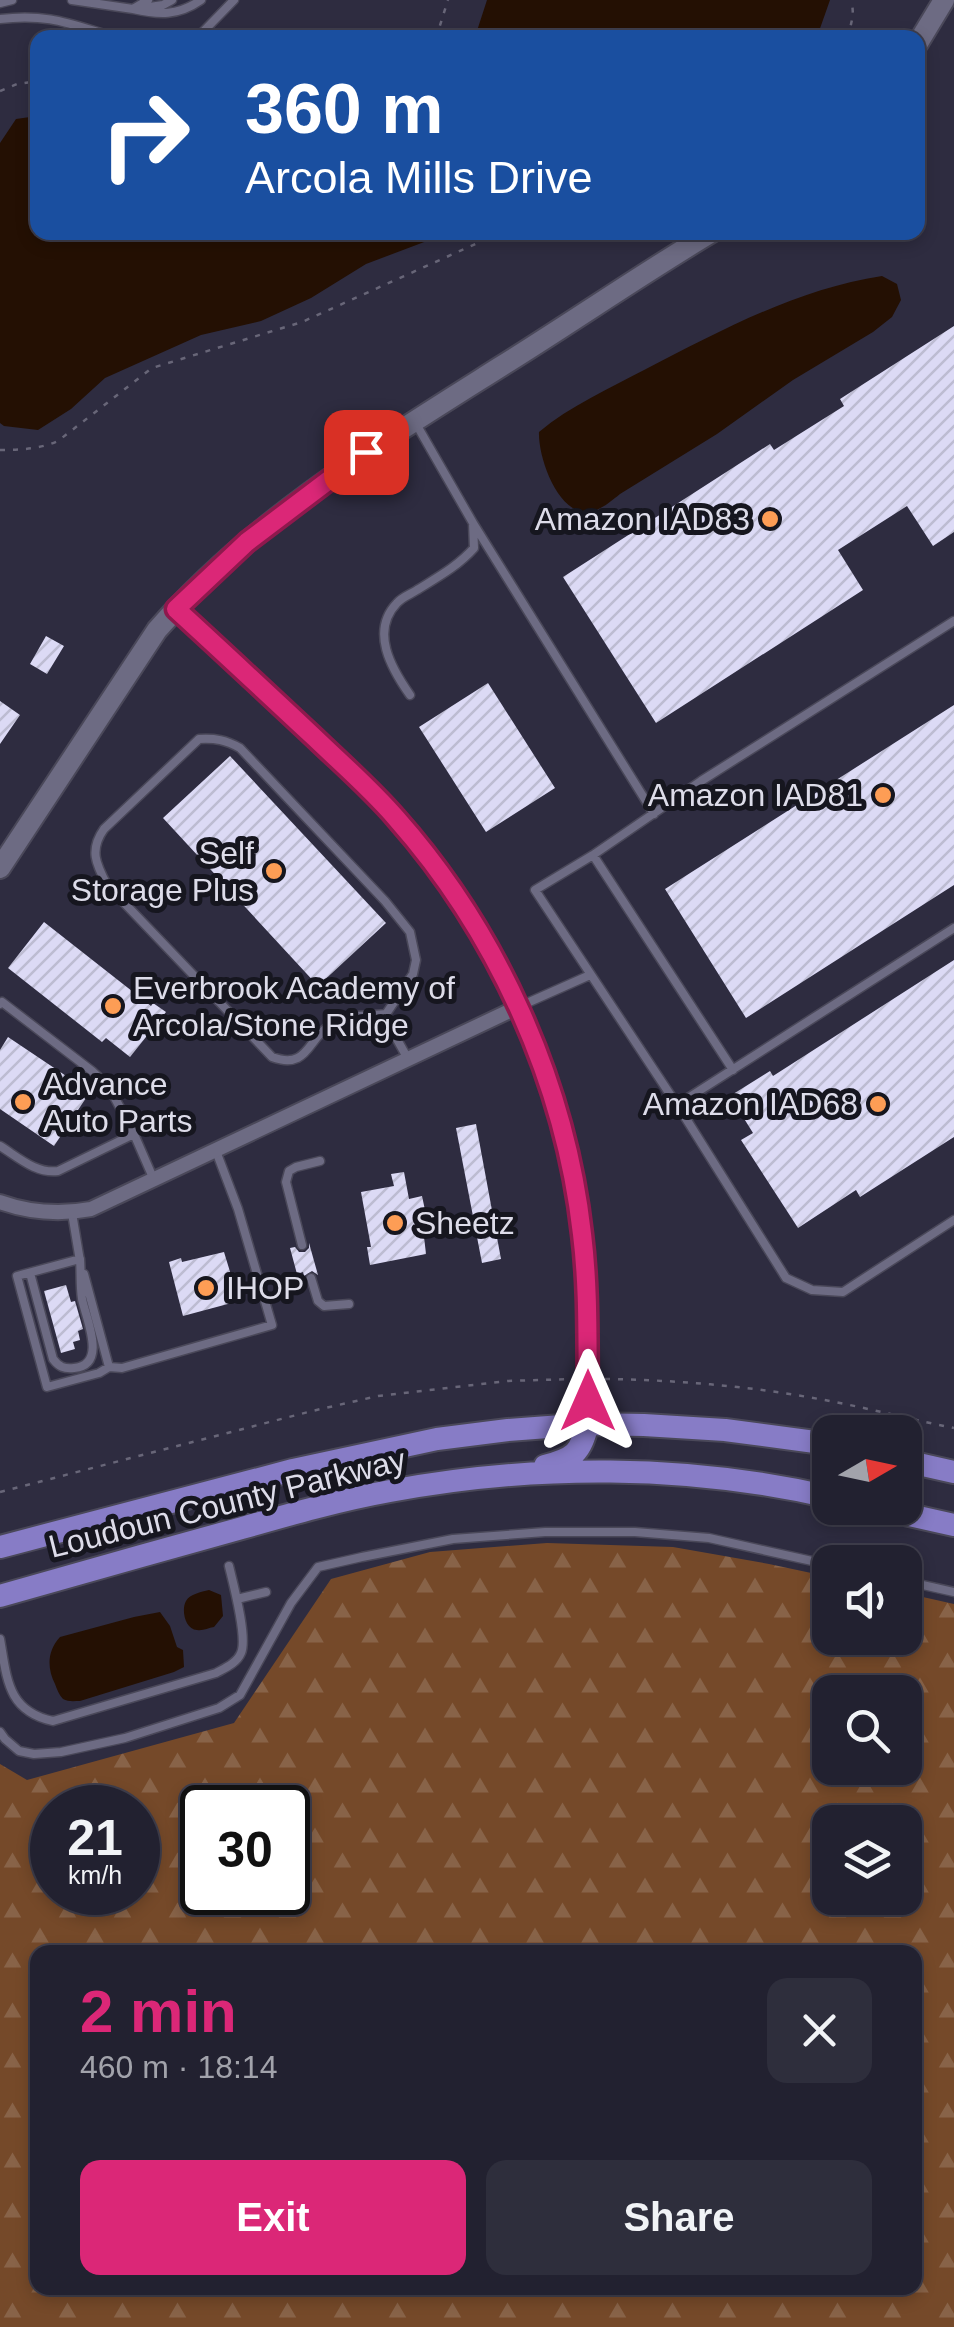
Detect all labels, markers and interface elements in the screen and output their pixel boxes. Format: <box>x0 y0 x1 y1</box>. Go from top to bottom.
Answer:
icon: right <box>80 70 210 200</box>
text: 360 m <box>245 70 443 148</box>
text: Arcola Mills Drive <box>245 152 593 203</box>
pin <box>324 410 409 495</box>
icon: arrive <box>339 425 394 480</box>
place label: Amazon IAD83 <box>535 501 750 537</box>
marker: Amazon IAD83 <box>759 508 781 530</box>
place label: Amazon IAD81 <box>648 777 863 813</box>
marker: Amazon IAD81 <box>872 784 894 806</box>
place label: Self Storage Plus <box>71 835 254 908</box>
marker: Self Storage Plus <box>263 860 285 882</box>
place label: Everbrook Academy of Arcola/Stone Ridge <box>133 970 455 1043</box>
marker: Everbrook Academy of Arcola/Stone Ridge <box>102 995 124 1017</box>
place label: Advance Auto Parts <box>43 1066 192 1139</box>
place label: Amazon IAD68 <box>643 1086 858 1122</box>
marker: Advance Auto Parts <box>12 1091 34 1113</box>
marker: Amazon IAD68 <box>867 1093 889 1115</box>
place label: Sheetz <box>415 1205 515 1241</box>
marker: Sheetz <box>384 1212 406 1234</box>
place label: IHOP <box>226 1270 304 1306</box>
marker: IHOP <box>195 1277 217 1299</box>
position arrow <box>536 1349 640 1453</box>
north arrow <box>812 1415 922 1525</box>
map controls <box>812 1415 922 1915</box>
street label: Loudoun County Parkway <box>45 1441 409 1565</box>
button: sound <box>812 1545 922 1655</box>
button: search <box>812 1675 922 1785</box>
speed limit sign: 30 <box>180 1785 310 1915</box>
button: layers <box>812 1805 922 1915</box>
text: 21 <box>67 1810 123 1866</box>
text: km/h <box>68 1861 122 1889</box>
text: 2 min <box>80 1978 237 2045</box>
button: close <box>767 1978 872 2083</box>
text: 460 m · 18:14 <box>80 2049 277 2085</box>
button: Exit <box>80 2160 466 2275</box>
button: Share <box>486 2160 872 2275</box>

